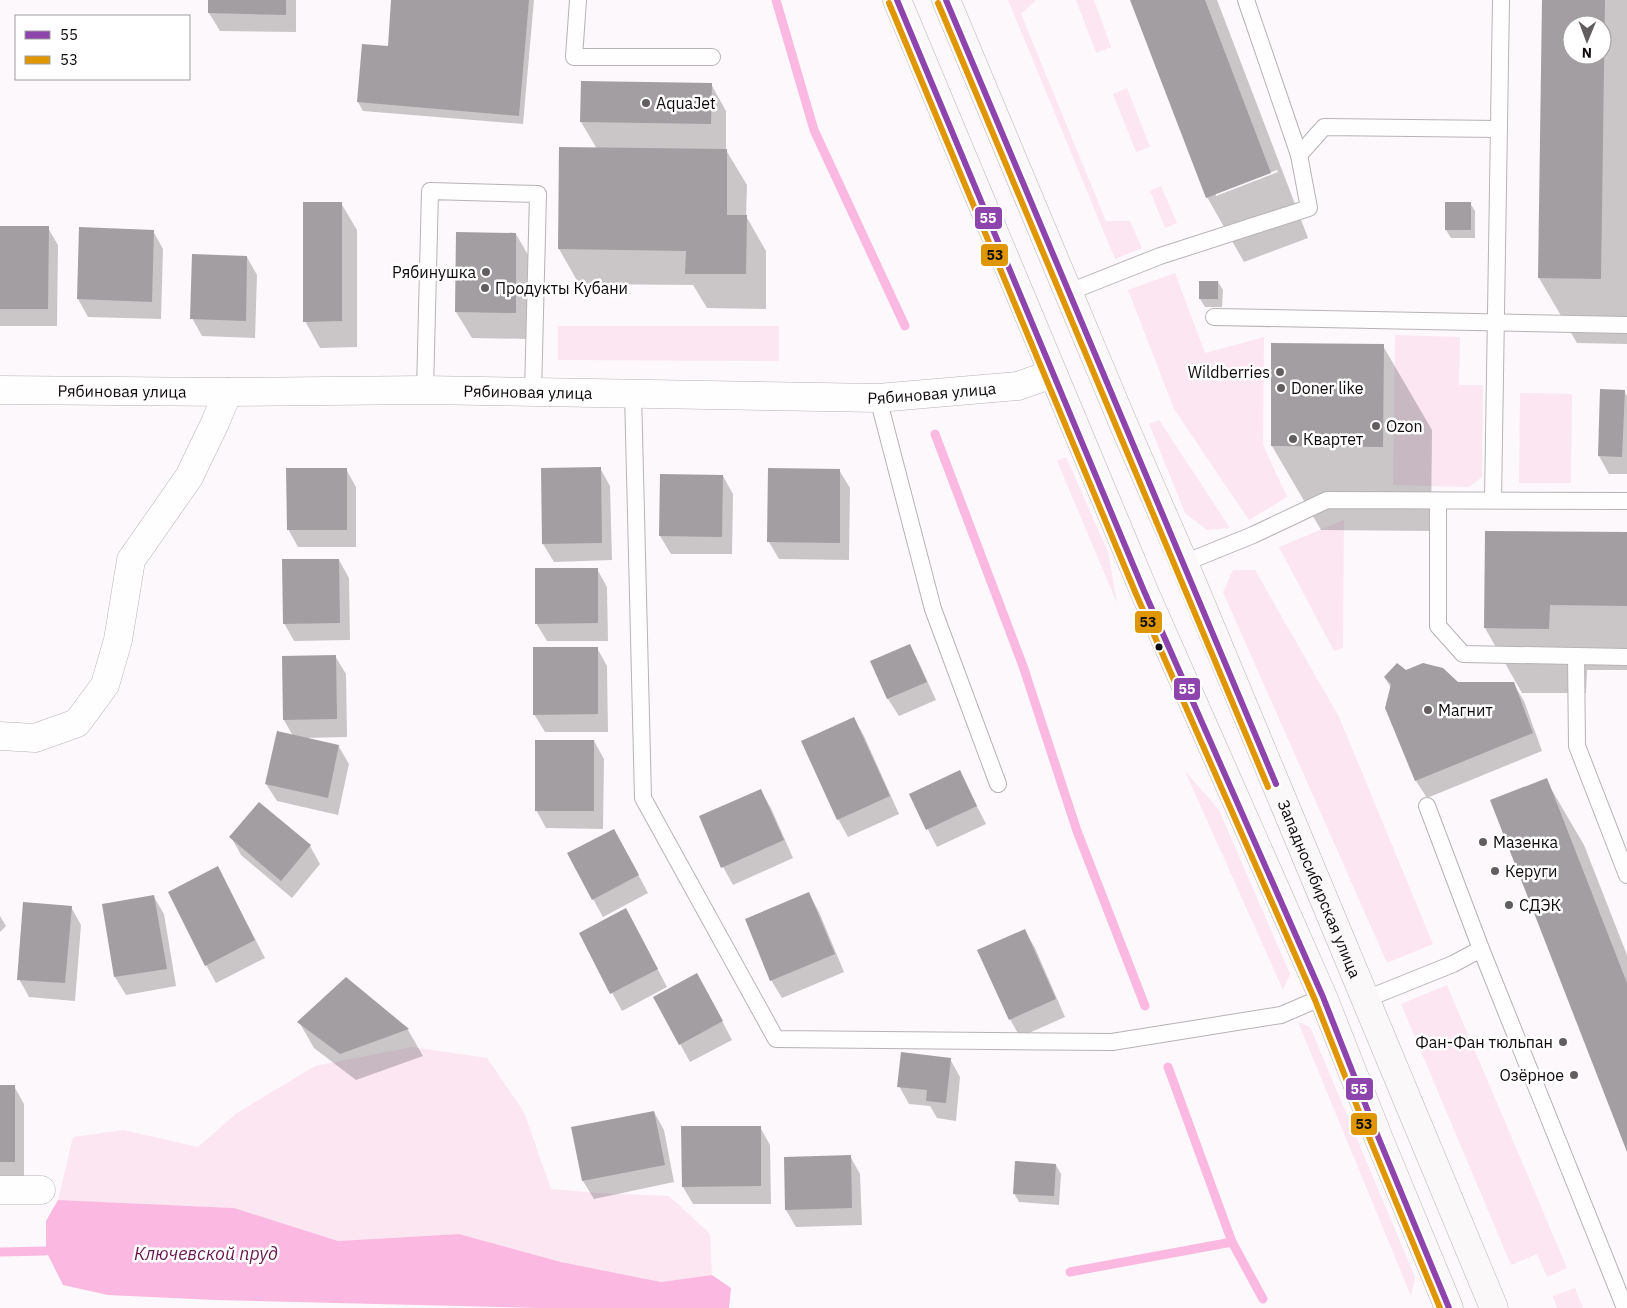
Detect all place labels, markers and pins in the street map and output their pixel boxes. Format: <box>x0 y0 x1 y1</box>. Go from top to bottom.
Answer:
place label: AquaJet <box>656 93 716 113</box>
marker: AquaJet <box>640 97 652 109</box>
place label: Рябинушка <box>392 262 476 282</box>
marker: Рябинушка <box>480 266 492 278</box>
place label: Продукты Кубани <box>495 278 628 298</box>
marker: Продукты Кубани <box>479 282 491 294</box>
place label: Wildberries <box>1188 362 1270 382</box>
marker: Wildberries <box>1274 366 1286 378</box>
place label: Doner like <box>1291 378 1364 398</box>
marker: Doner like <box>1275 382 1287 394</box>
place label: Ozon <box>1386 416 1423 436</box>
marker: Ozon <box>1370 420 1382 432</box>
place label: Квартет <box>1303 429 1364 449</box>
marker: Квартет <box>1287 433 1299 445</box>
unlabelled marker <box>1154 642 1164 652</box>
place label: Магнит <box>1438 700 1493 720</box>
marker: Магнит <box>1422 704 1434 716</box>
place label: Мазенка <box>1493 832 1558 852</box>
marker: Мазенка <box>1477 836 1489 848</box>
place label: Керуги <box>1505 861 1558 881</box>
marker: Керуги <box>1489 865 1501 877</box>
place label: СДЭК <box>1519 895 1561 915</box>
marker: СДЭК <box>1503 899 1515 911</box>
place label: Фан-Фан тюльпан <box>1415 1032 1553 1052</box>
marker: Фан-Фан тюльпан <box>1557 1036 1569 1048</box>
place label: Озёрное <box>1499 1065 1564 1085</box>
marker: Озёрное <box>1568 1069 1580 1081</box>

